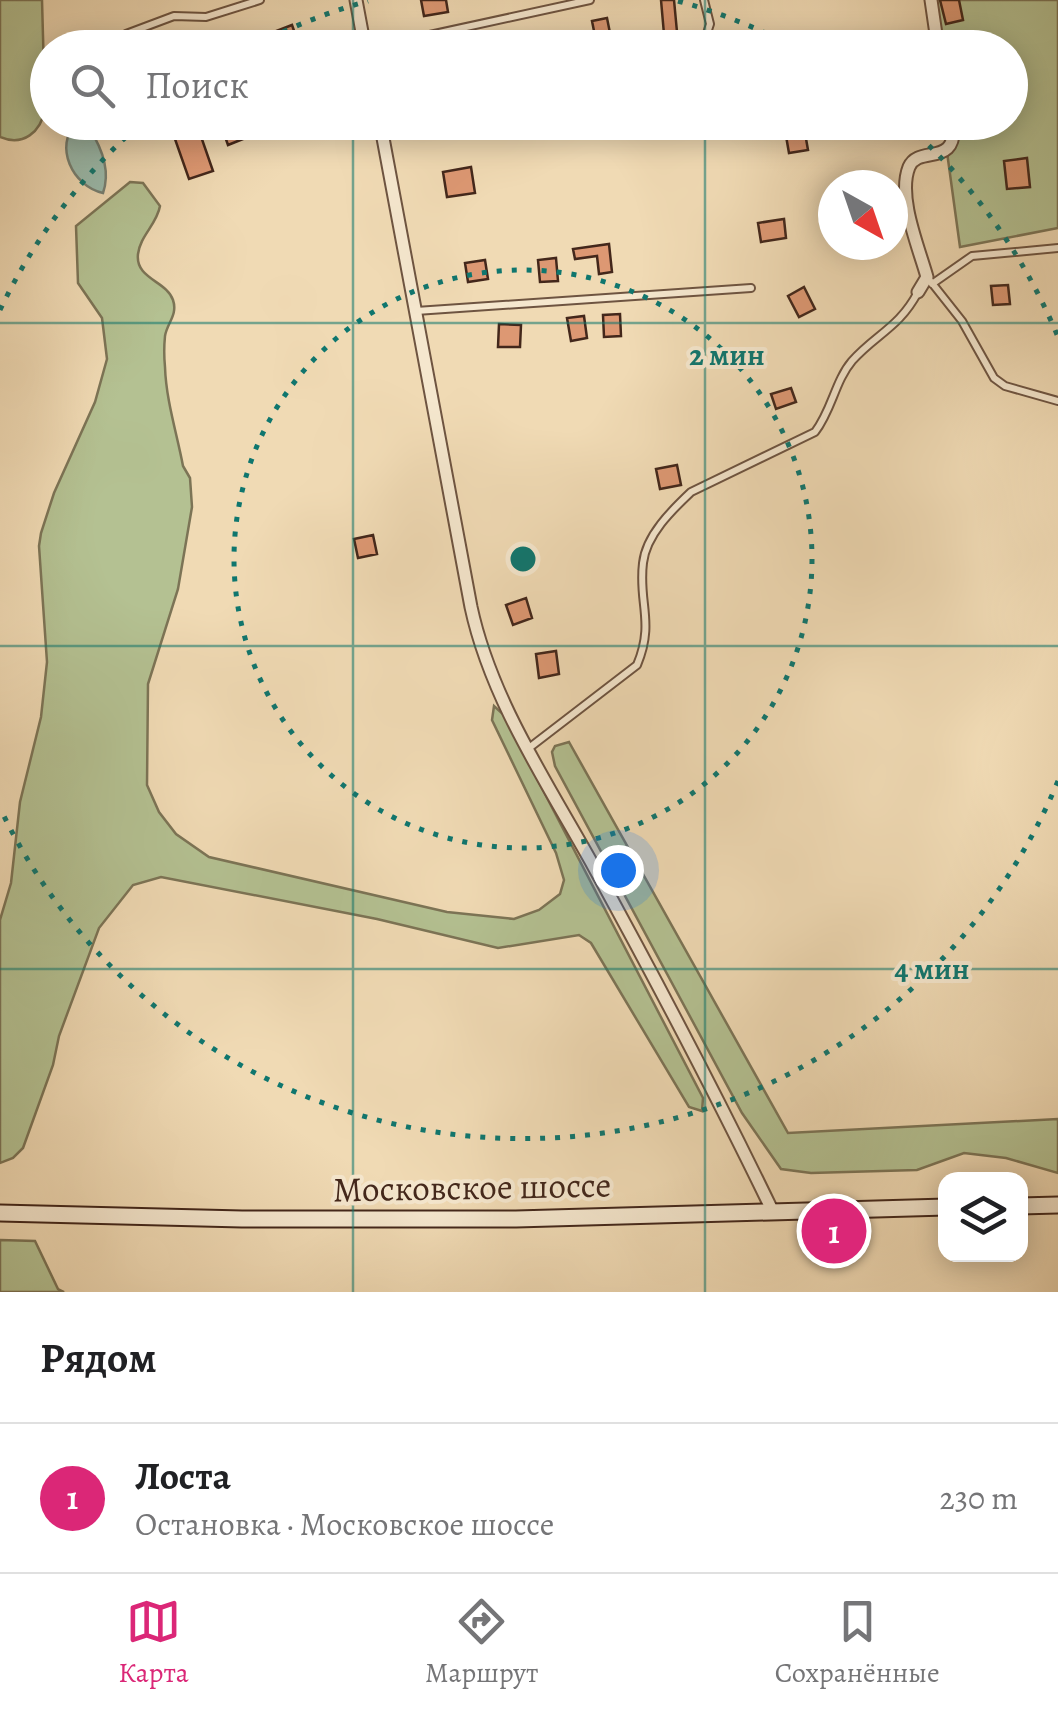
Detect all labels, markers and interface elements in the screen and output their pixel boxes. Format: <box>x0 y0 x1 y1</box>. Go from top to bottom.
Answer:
search box <box>30 30 1028 140</box>
icon: search <box>65 58 120 113</box>
text: Поиск <box>145 59 249 111</box>
north arrow <box>818 170 908 260</box>
text: 2 мин <box>689 335 765 375</box>
centre of rings <box>505 541 541 577</box>
your location <box>593 845 644 896</box>
text: 4 мин <box>894 949 970 989</box>
street label: Московское шоссе <box>332 1161 612 1213</box>
map controls <box>938 1172 1028 1262</box>
button: layers <box>938 1172 1028 1262</box>
pin: 1 <box>802 1194 866 1268</box>
text: Рядом <box>40 1329 157 1386</box>
text: Лоста <box>135 1450 231 1502</box>
text: 1 <box>67 1476 78 1520</box>
text: 230 m <box>939 1476 1018 1520</box>
text: Остановка · Московское шоссе <box>135 1502 554 1546</box>
tab: Карта <box>118 1594 189 1692</box>
tab: Маршрут <box>425 1594 538 1692</box>
tab: Сохранённые <box>775 1594 940 1692</box>

